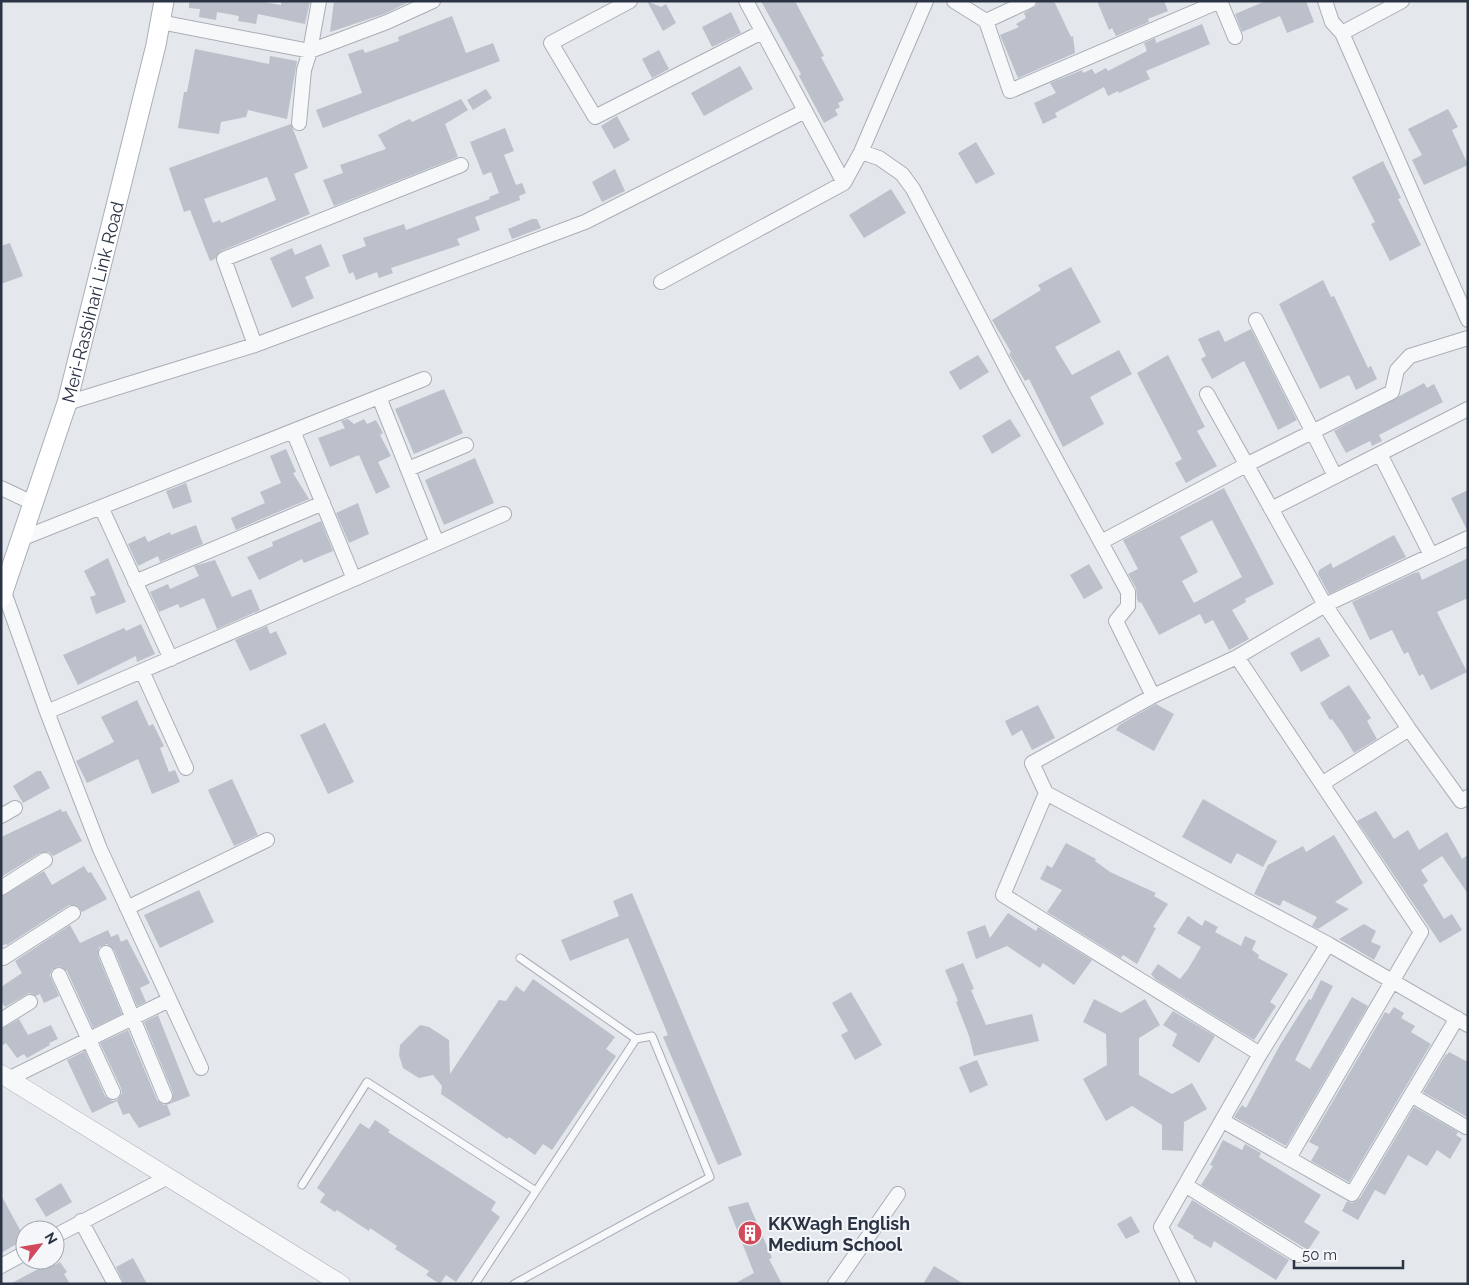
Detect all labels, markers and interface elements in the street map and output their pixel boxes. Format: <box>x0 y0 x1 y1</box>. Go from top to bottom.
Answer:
street label: Meri-Rasbihari Link Road <box>57 199 127 405</box>
place label: KKWagh English Medium School <box>768 1213 910 1255</box>
north arrow <box>15 1220 65 1270</box>
building icon: KKWagh English Medium School <box>737 1220 763 1246</box>
text: N <box>42 1230 61 1247</box>
scale bar <box>1294 1238 1403 1270</box>
text: 50 m <box>1302 1246 1337 1264</box>

